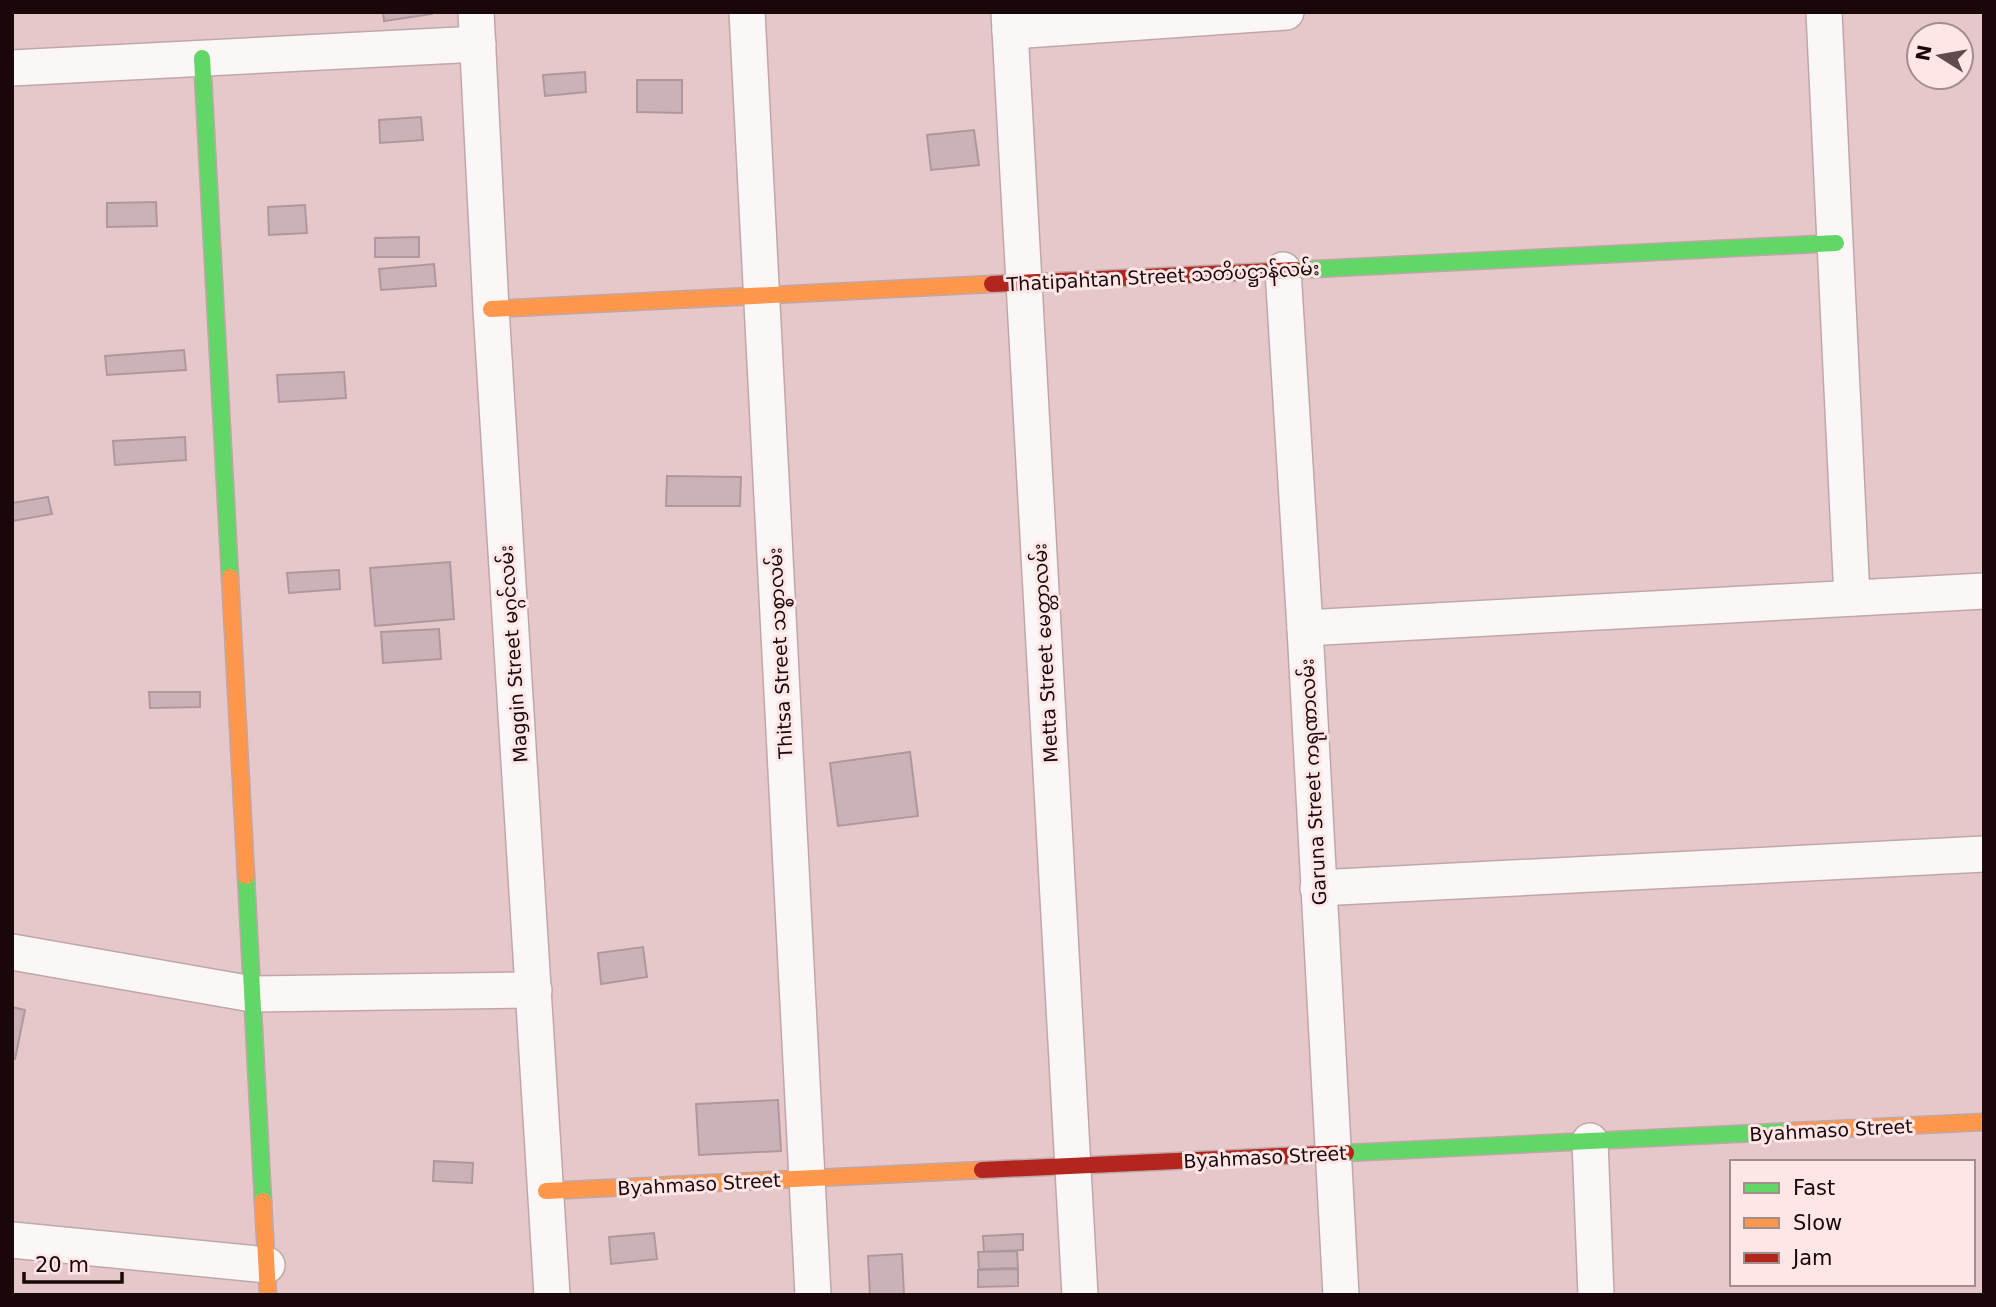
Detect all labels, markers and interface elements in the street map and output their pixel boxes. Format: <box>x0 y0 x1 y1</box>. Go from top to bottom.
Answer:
north arrow <box>1905 21 1975 91</box>
text: N <box>1911 43 1936 63</box>
street label: Thatipahtan Street သတိပဋ္ဌာန်လမ်း <box>1005 254 1320 300</box>
street label: Metta Street မေတ္တာလမ်း <box>1025 542 1067 764</box>
street label: Maggin Street မဂ္ဂင်လမ်း <box>491 544 538 764</box>
street label: Thitsa Street သစ္စာလမ်း <box>760 547 802 760</box>
street label: Garuna Street ကရုဏာလမ်း <box>1293 658 1336 906</box>
street label: Byahmaso Street <box>1749 1115 1913 1145</box>
street label: Byahmaso Street <box>1183 1142 1347 1172</box>
legend <box>1730 1160 1975 1286</box>
street label: Byahmaso Street <box>617 1169 781 1199</box>
text: Fast <box>1793 1176 1835 1200</box>
text: Slow <box>1793 1211 1842 1235</box>
scale bar <box>24 1240 122 1284</box>
text: Jam <box>1791 1246 1833 1270</box>
text: 20 m <box>35 1253 89 1277</box>

